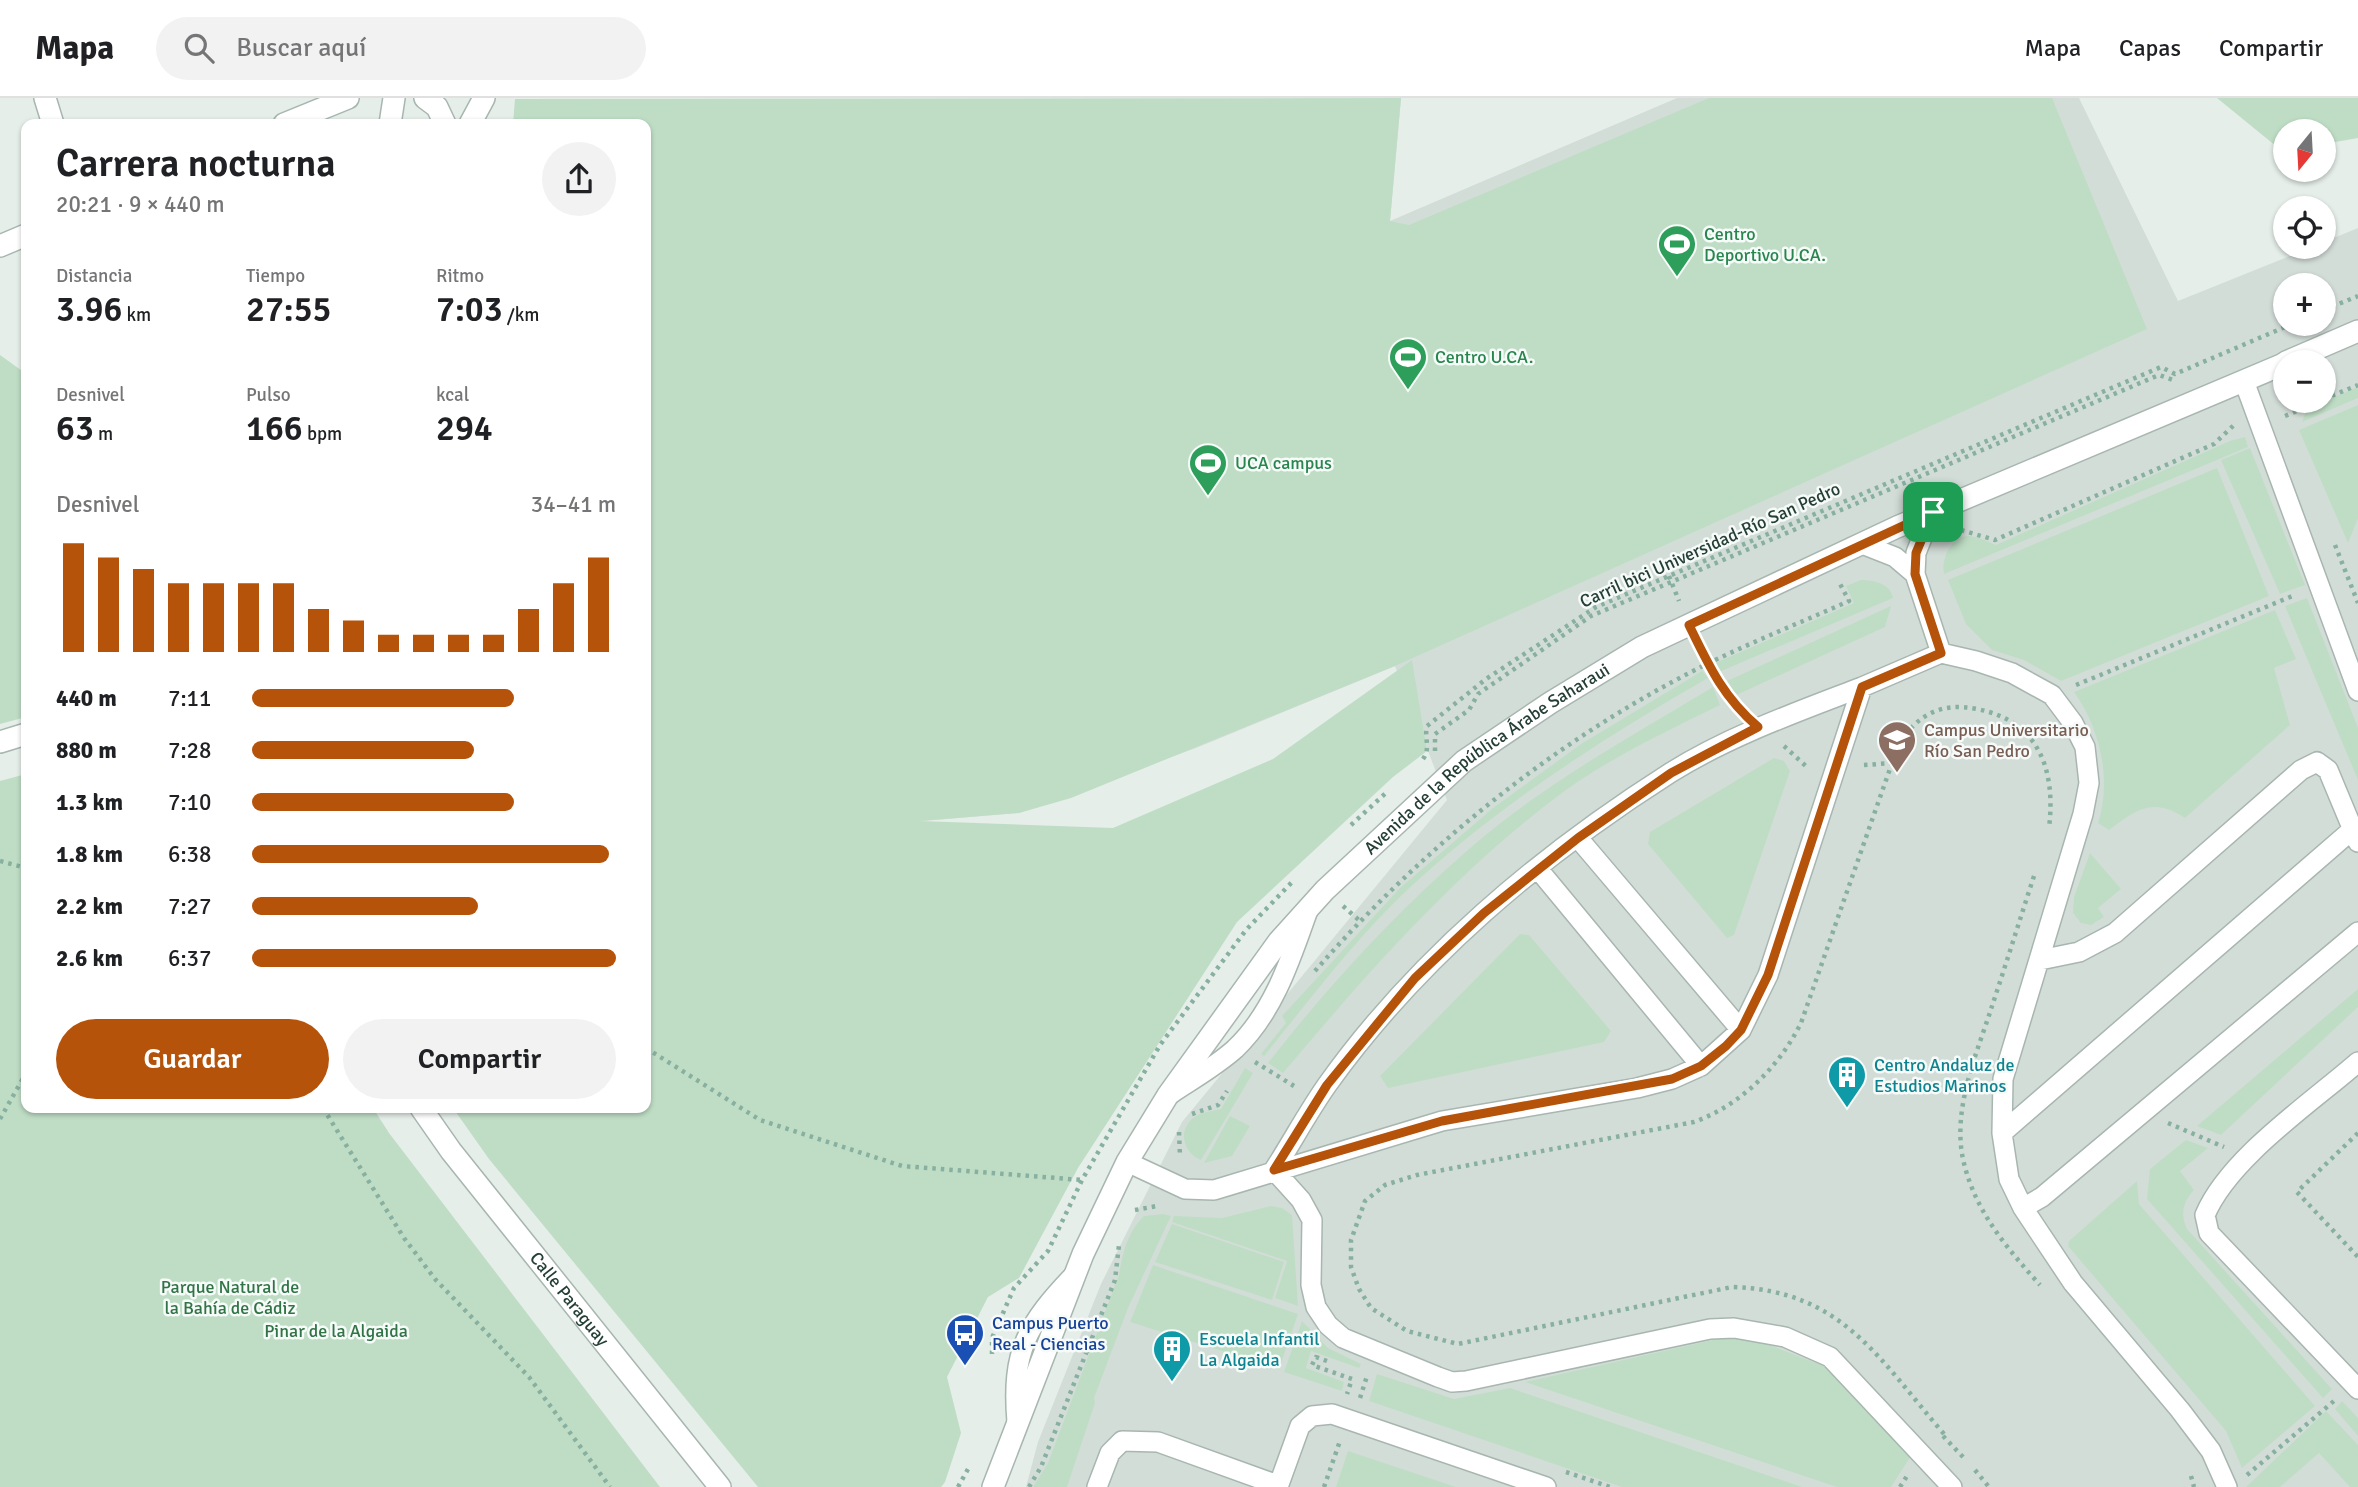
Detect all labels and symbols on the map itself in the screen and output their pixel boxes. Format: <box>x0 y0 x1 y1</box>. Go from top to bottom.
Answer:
north arrow <box>2273 119 2336 182</box>
sports icon: Centro Deportivo U.CA. <box>1656 223 1698 278</box>
place label: Centro Deportivo U.CA. <box>1704 223 1826 266</box>
sports icon: Centro U.CA. <box>1387 336 1429 391</box>
place label: Centro U.CA. <box>1435 346 1534 368</box>
sports icon: UCA campus <box>1187 442 1229 497</box>
place label: UCA campus <box>1235 452 1332 474</box>
street label: Carril bici Universidad-Río San Pedro <box>1576 477 1844 613</box>
pin <box>1903 482 1963 542</box>
street label: Avenida de la República Árabe Saharaui <box>1360 658 1614 859</box>
school or university icon: Campus Universitario Río San Pedro <box>1876 719 1918 774</box>
place label: Campus Universitario Río San Pedro <box>1924 719 2089 762</box>
building icon: Centro Andaluz de Estudios Marinos <box>1826 1054 1868 1109</box>
place label: Centro Andaluz de Estudios Marinos <box>1874 1054 2014 1097</box>
street label: Calle Paraguay <box>525 1247 614 1351</box>
park label: Parque Natural de la Bahía de Cádiz <box>161 1276 299 1319</box>
bus stop icon: Campus Puerto Real - Ciencias <box>944 1312 986 1367</box>
place label: Campus Puerto Real - Ciencias <box>992 1312 1109 1355</box>
park label: Pinar de la Algaida <box>264 1320 408 1342</box>
building icon: Escuela Infantil La Algaida <box>1151 1328 1193 1383</box>
place label: Escuela Infantil La Algaida <box>1199 1328 1319 1371</box>

